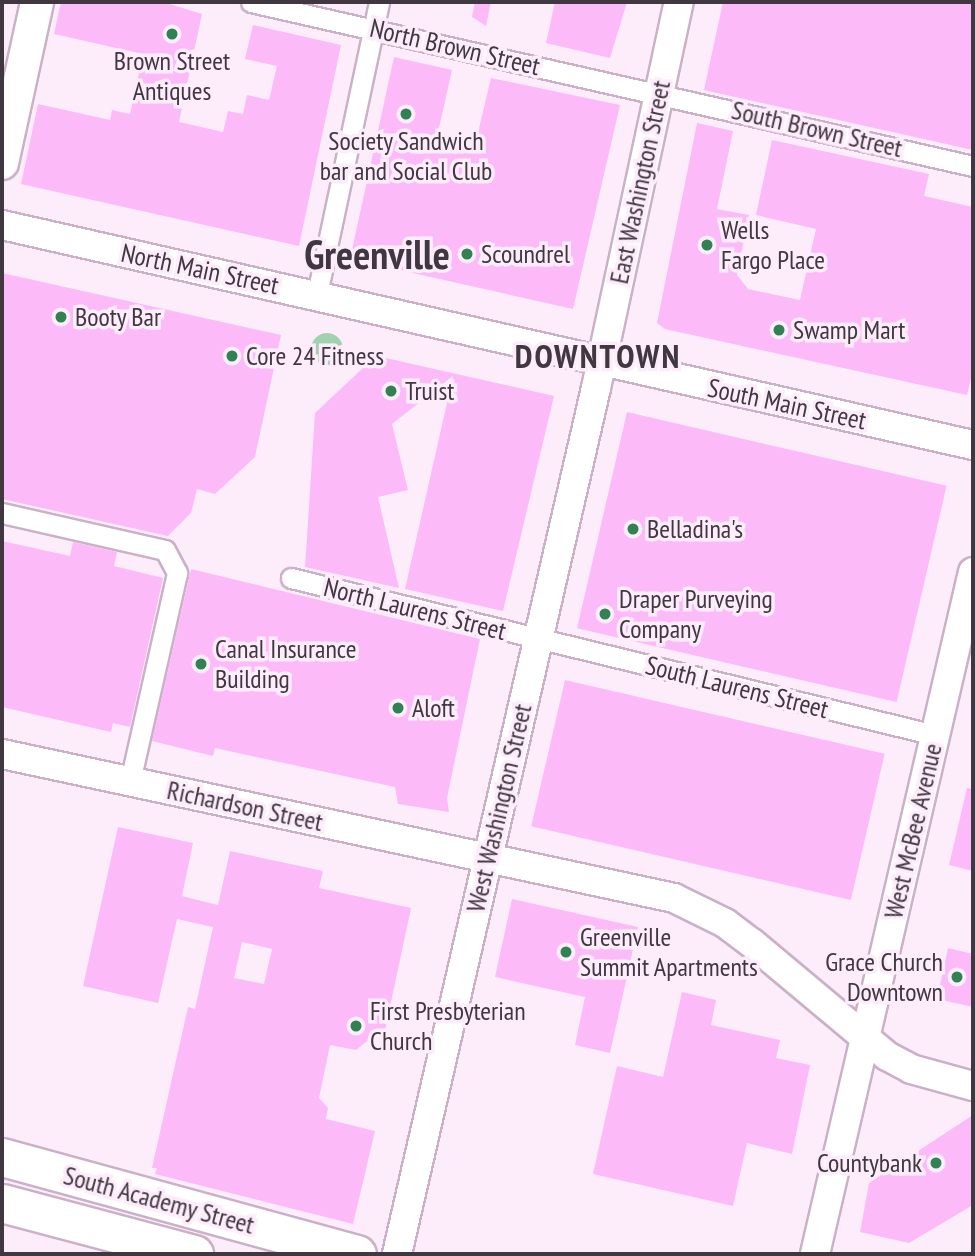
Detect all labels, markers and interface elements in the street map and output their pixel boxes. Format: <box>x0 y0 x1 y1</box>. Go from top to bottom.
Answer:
street label: North Brown Street <box>367 12 543 82</box>
marker: Brown Street Antiques <box>164 26 180 42</box>
place label: Brown Street Antiques <box>114 45 230 106</box>
street label: East Washington Street <box>603 77 677 287</box>
street label: South Brown Street <box>729 94 905 164</box>
marker: Society Sandwich bar and Social Club <box>398 106 414 122</box>
place label: Society Sandwich bar and Social Club <box>320 125 492 186</box>
place label: Wells Fargo Place <box>721 214 825 276</box>
district label: Greenville <box>304 230 450 278</box>
street label: North Main Street <box>118 237 282 301</box>
marker: Wells Fargo Place <box>699 237 715 253</box>
place label: Scoundrel <box>481 238 570 270</box>
marker: Scoundrel <box>459 246 475 262</box>
place label: Booty Bar <box>75 301 162 333</box>
marker: Booty Bar <box>53 309 69 325</box>
place label: Swamp Mart <box>793 314 905 346</box>
marker: Swamp Mart <box>771 322 787 338</box>
district label: DOWNTOWN <box>516 336 680 376</box>
place label: Core 24 Fitness <box>246 340 384 372</box>
marker: Core 24 Fitness <box>224 348 240 364</box>
street label: South Main Street <box>705 372 869 436</box>
place label: Truist <box>405 375 454 407</box>
marker: Truist <box>383 383 399 399</box>
place label: Belladina's <box>647 513 743 545</box>
marker: Belladina's <box>625 521 641 537</box>
street label: North Laurens Street <box>321 571 509 647</box>
place label: Draper Purveying Company <box>619 583 773 644</box>
marker: Draper Purveying Company <box>597 606 613 622</box>
place label: Canal Insurance Building <box>215 633 356 694</box>
street label: South Laurens Street <box>642 649 832 725</box>
marker: Canal Insurance Building <box>193 656 209 672</box>
place label: Aloft <box>412 692 455 724</box>
marker: Aloft <box>390 700 406 716</box>
street label: West Washington Street <box>460 701 538 915</box>
street label: West McBee Avenue <box>878 740 948 922</box>
street label: Richardson Street <box>164 774 326 838</box>
place label: Greenville Summit Apartments <box>580 921 758 982</box>
marker: Greenville Summit Apartments <box>558 944 574 960</box>
place label: Grace Church Downtown <box>825 946 943 1007</box>
marker: Grace Church Downtown <box>949 969 965 985</box>
place label: First Presbyterian Church <box>370 995 526 1056</box>
marker: First Presbyterian Church <box>348 1018 364 1034</box>
place label: Countybank <box>817 1147 922 1179</box>
marker: Countybank <box>928 1155 944 1171</box>
street label: South Academy Street <box>60 1159 258 1241</box>

